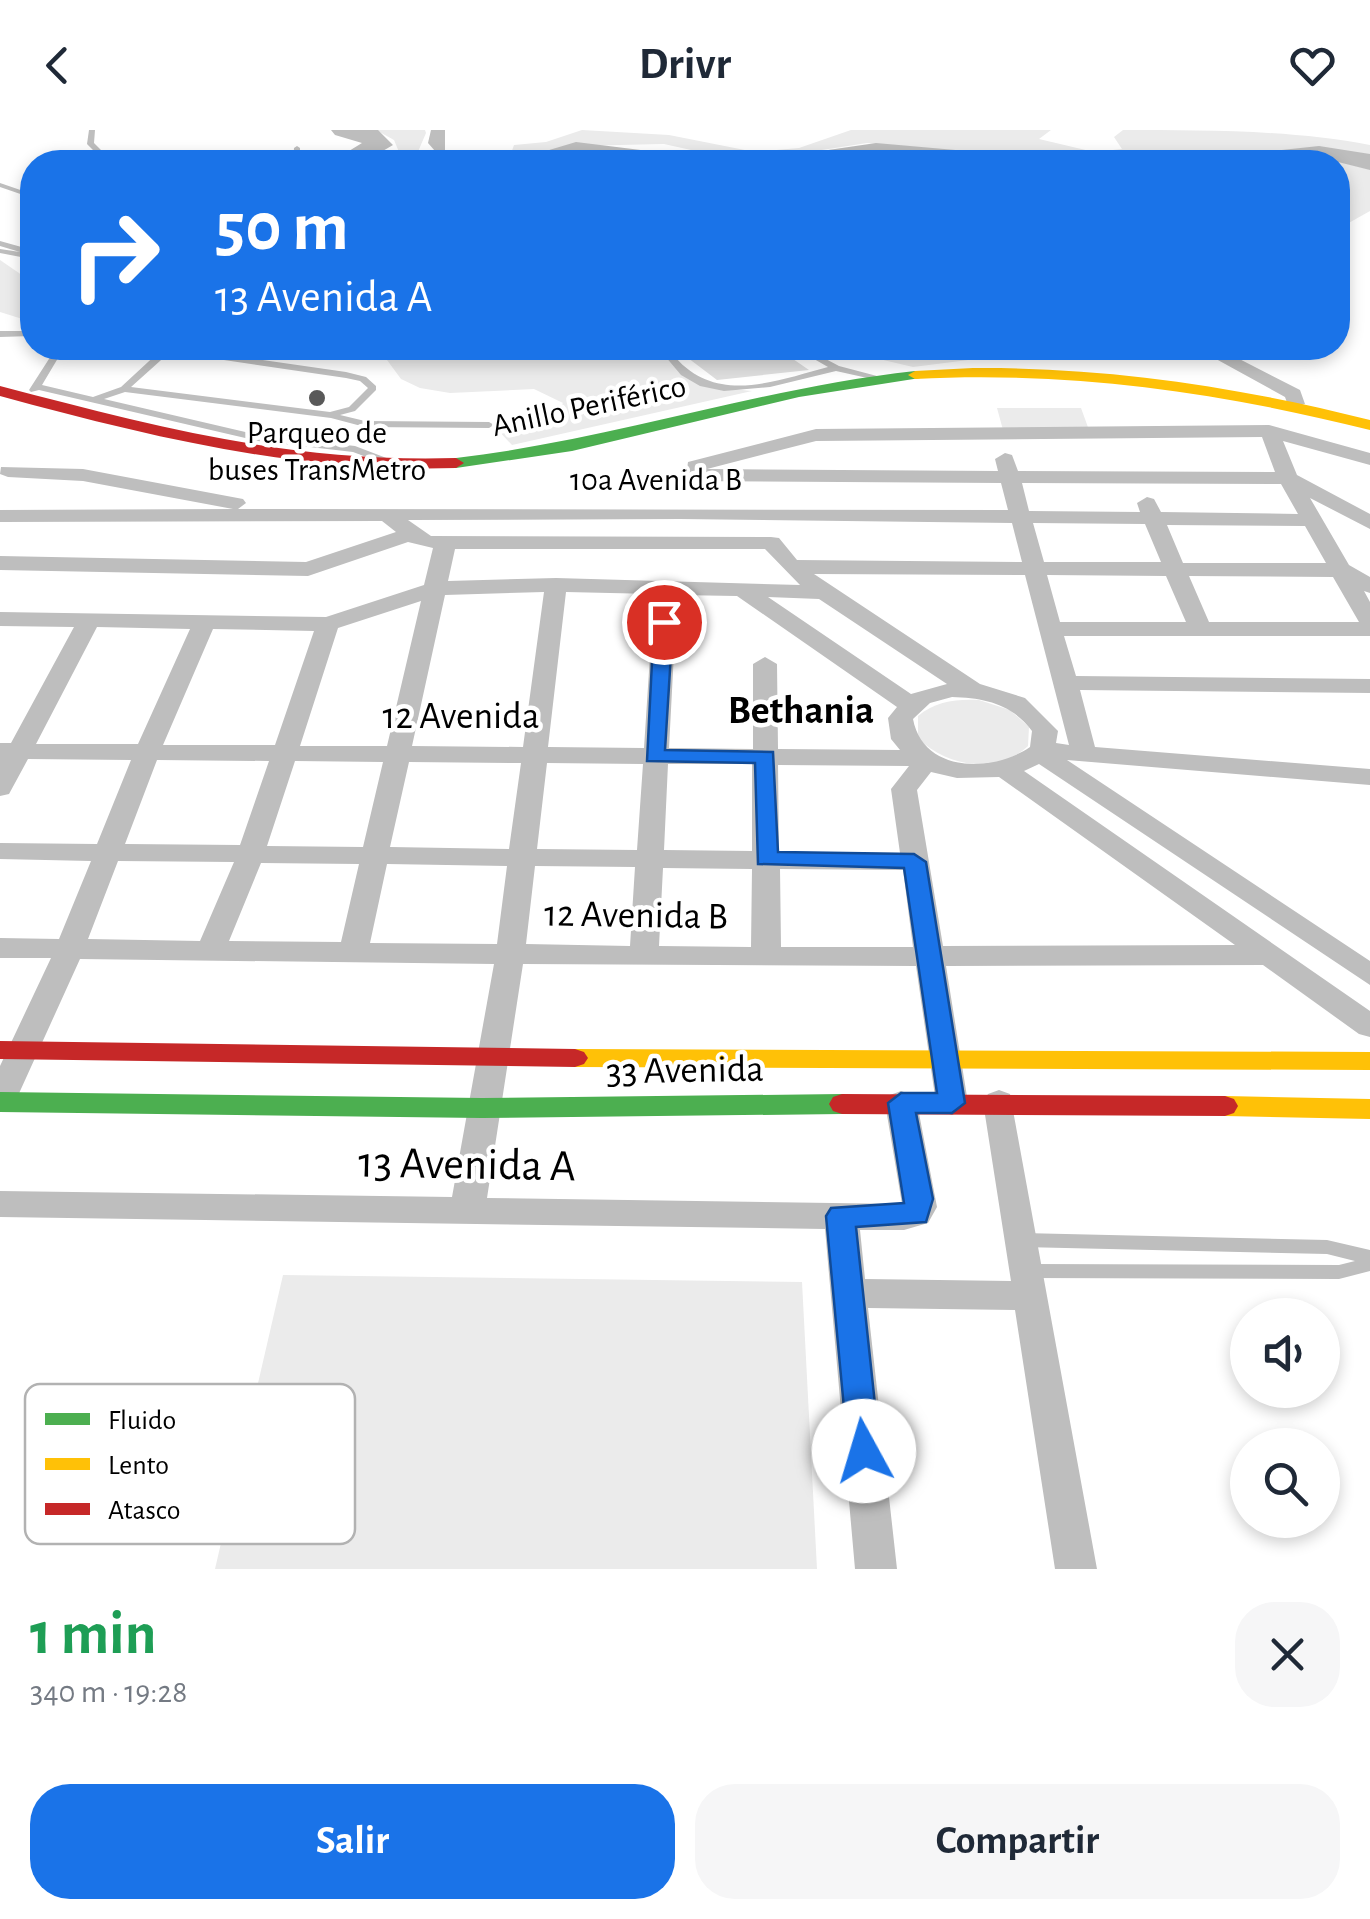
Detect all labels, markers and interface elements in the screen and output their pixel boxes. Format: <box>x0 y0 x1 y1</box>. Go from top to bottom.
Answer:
icon: back <box>30 38 85 93</box>
icon: heart <box>1285 38 1340 93</box>
text: Drivr <box>639 42 731 87</box>
icon: right <box>50 190 180 320</box>
text: 50 m <box>215 193 349 263</box>
text: 13 Avenida A <box>215 275 432 320</box>
street label: Anillo Periférico <box>489 370 689 442</box>
marker: Parqueo de buses TransMetro <box>306 387 328 409</box>
place label: Parqueo de buses TransMetro <box>208 417 426 486</box>
street label: 10a Avenida B <box>570 464 742 496</box>
pin <box>622 580 707 665</box>
icon: arrive <box>637 595 692 650</box>
district label: Bethania <box>728 691 874 731</box>
street label: 12 Avenida <box>383 698 539 736</box>
street label: 12 Avenida B <box>544 895 728 937</box>
street label: 33 Avenida <box>606 1051 764 1091</box>
street label: 13 Avenida A <box>358 1141 576 1189</box>
map controls <box>1230 1298 1340 1538</box>
button: sound <box>1230 1298 1340 1408</box>
legend <box>25 1384 355 1544</box>
position arrow <box>812 1399 916 1503</box>
text: Fluido <box>108 1407 176 1435</box>
button: search <box>1230 1428 1340 1538</box>
text: Lento <box>108 1452 169 1480</box>
text: Atasco <box>108 1497 180 1525</box>
button: close <box>1235 1602 1340 1707</box>
text: 1 min <box>30 1605 156 1665</box>
text: 340 m · 19:28 <box>30 1676 187 1708</box>
button: Salir <box>30 1784 675 1899</box>
button: Compartir <box>695 1784 1340 1899</box>

